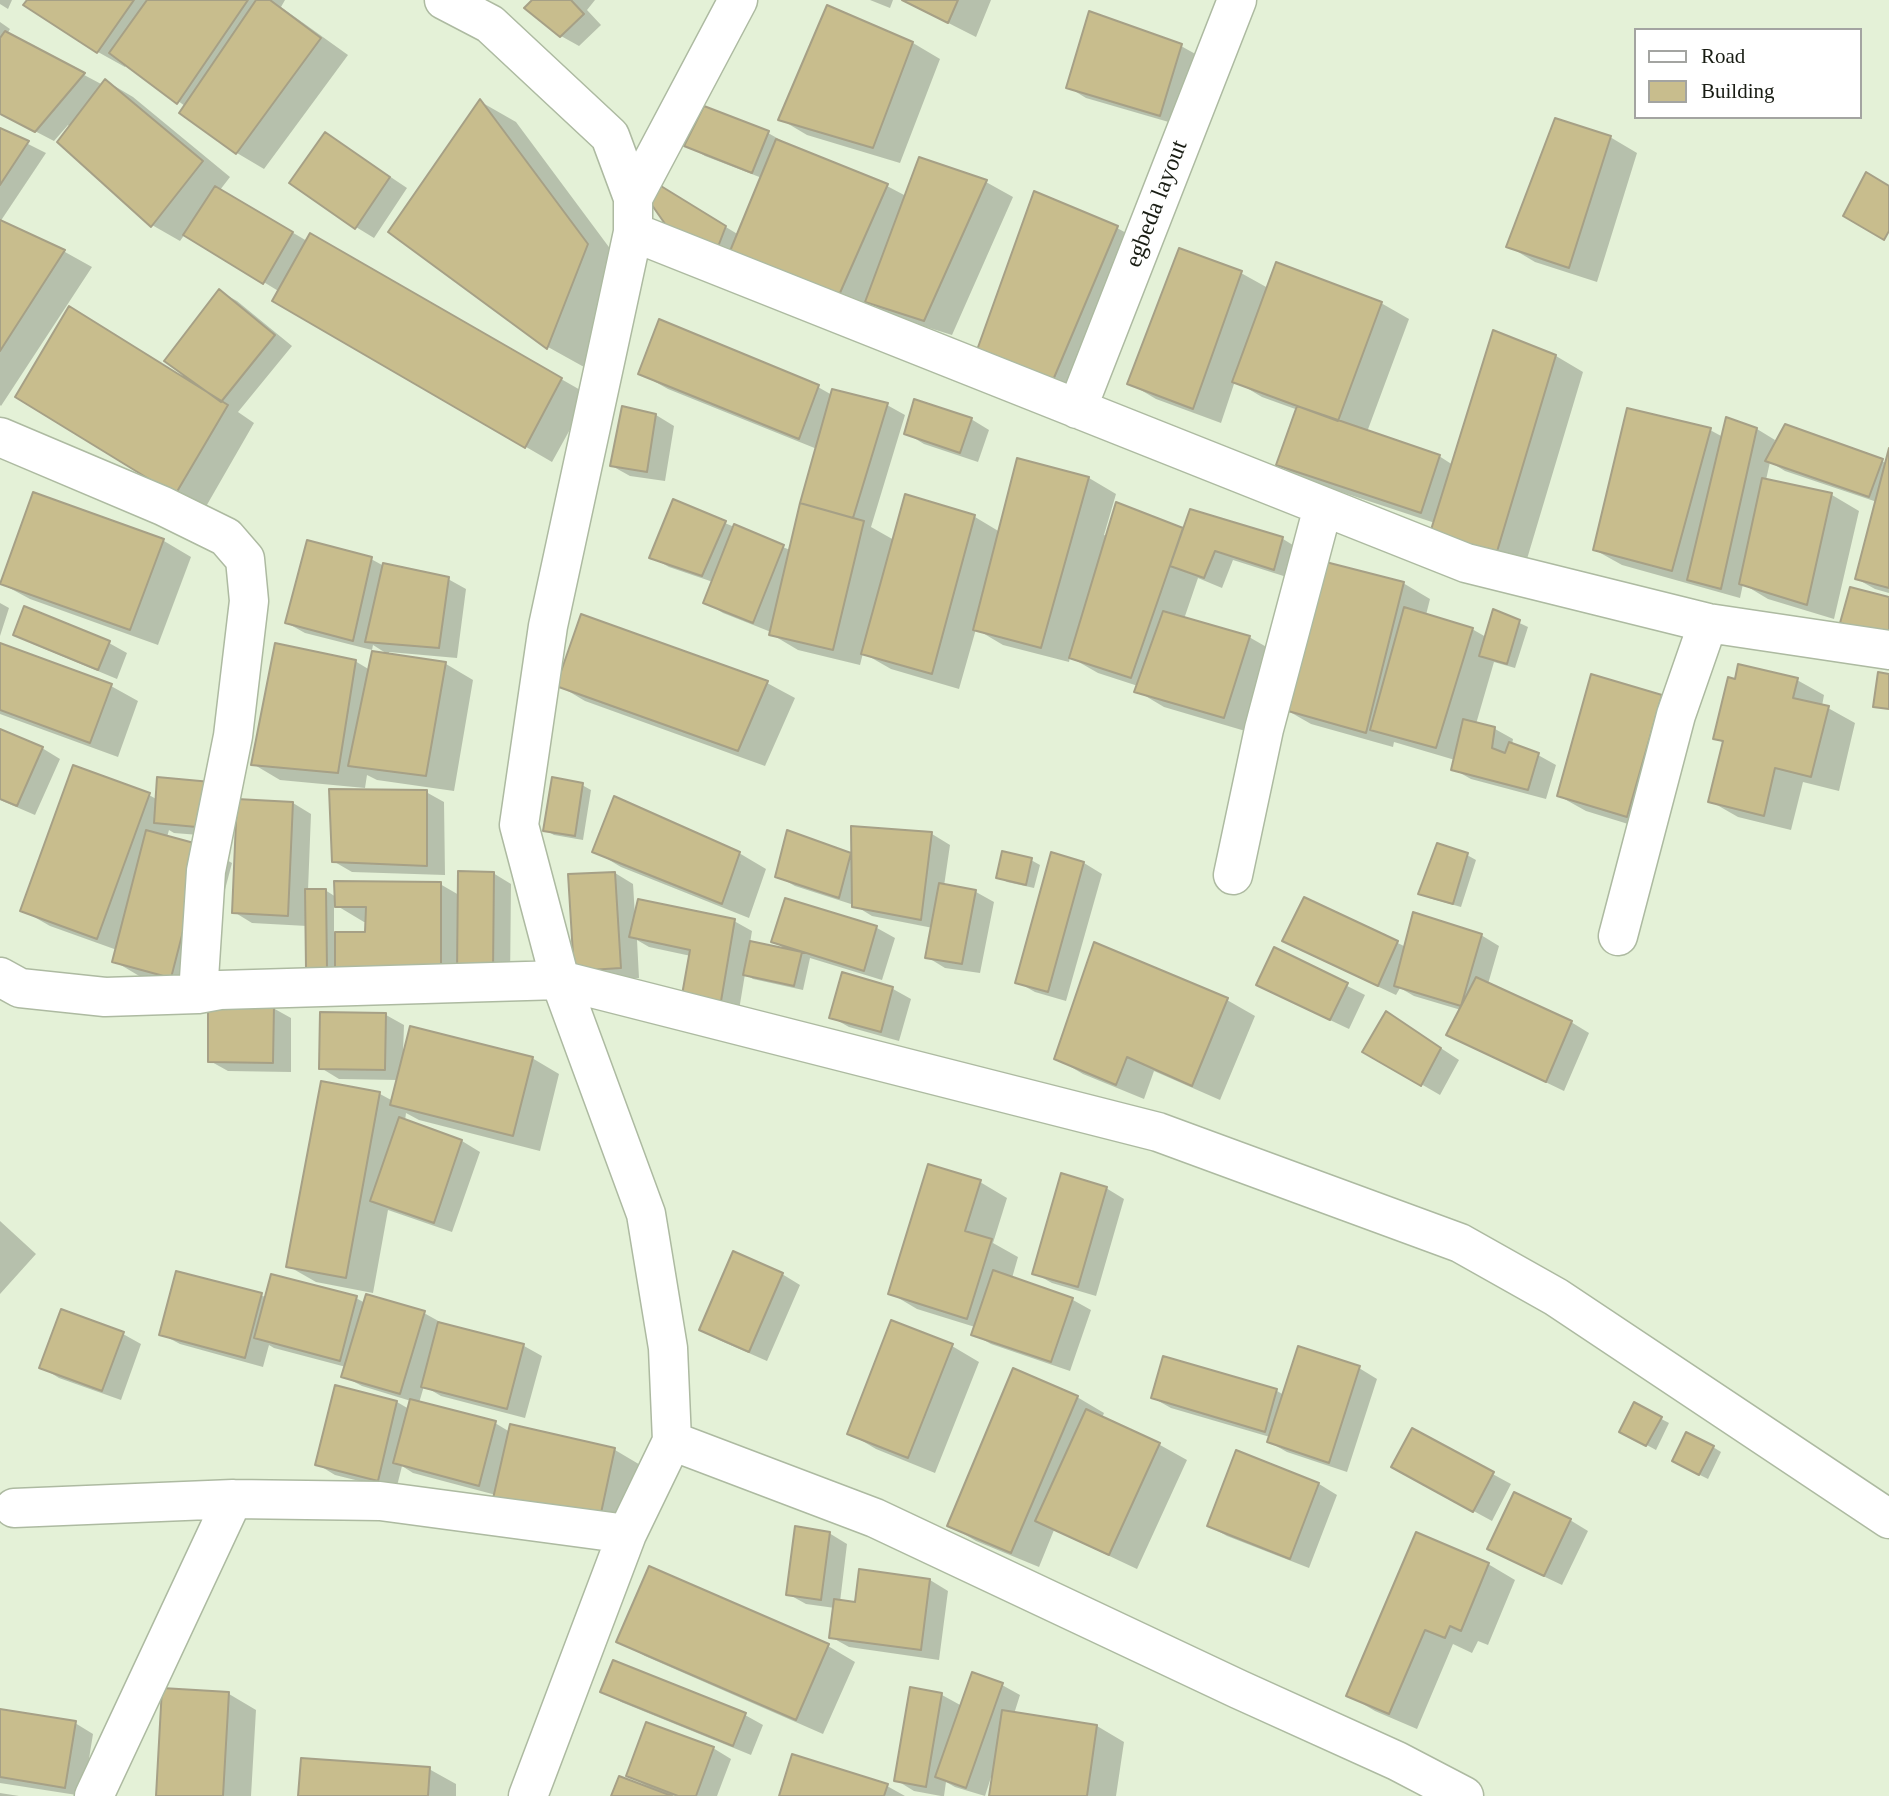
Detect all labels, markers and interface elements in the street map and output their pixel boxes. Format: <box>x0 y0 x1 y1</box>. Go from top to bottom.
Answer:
legend <box>1633 28 1861 119</box>
text: Road <box>1701 44 1745 68</box>
text: Building <box>1701 79 1775 103</box>
street label: egbeda layout <box>1120 136 1194 272</box>

